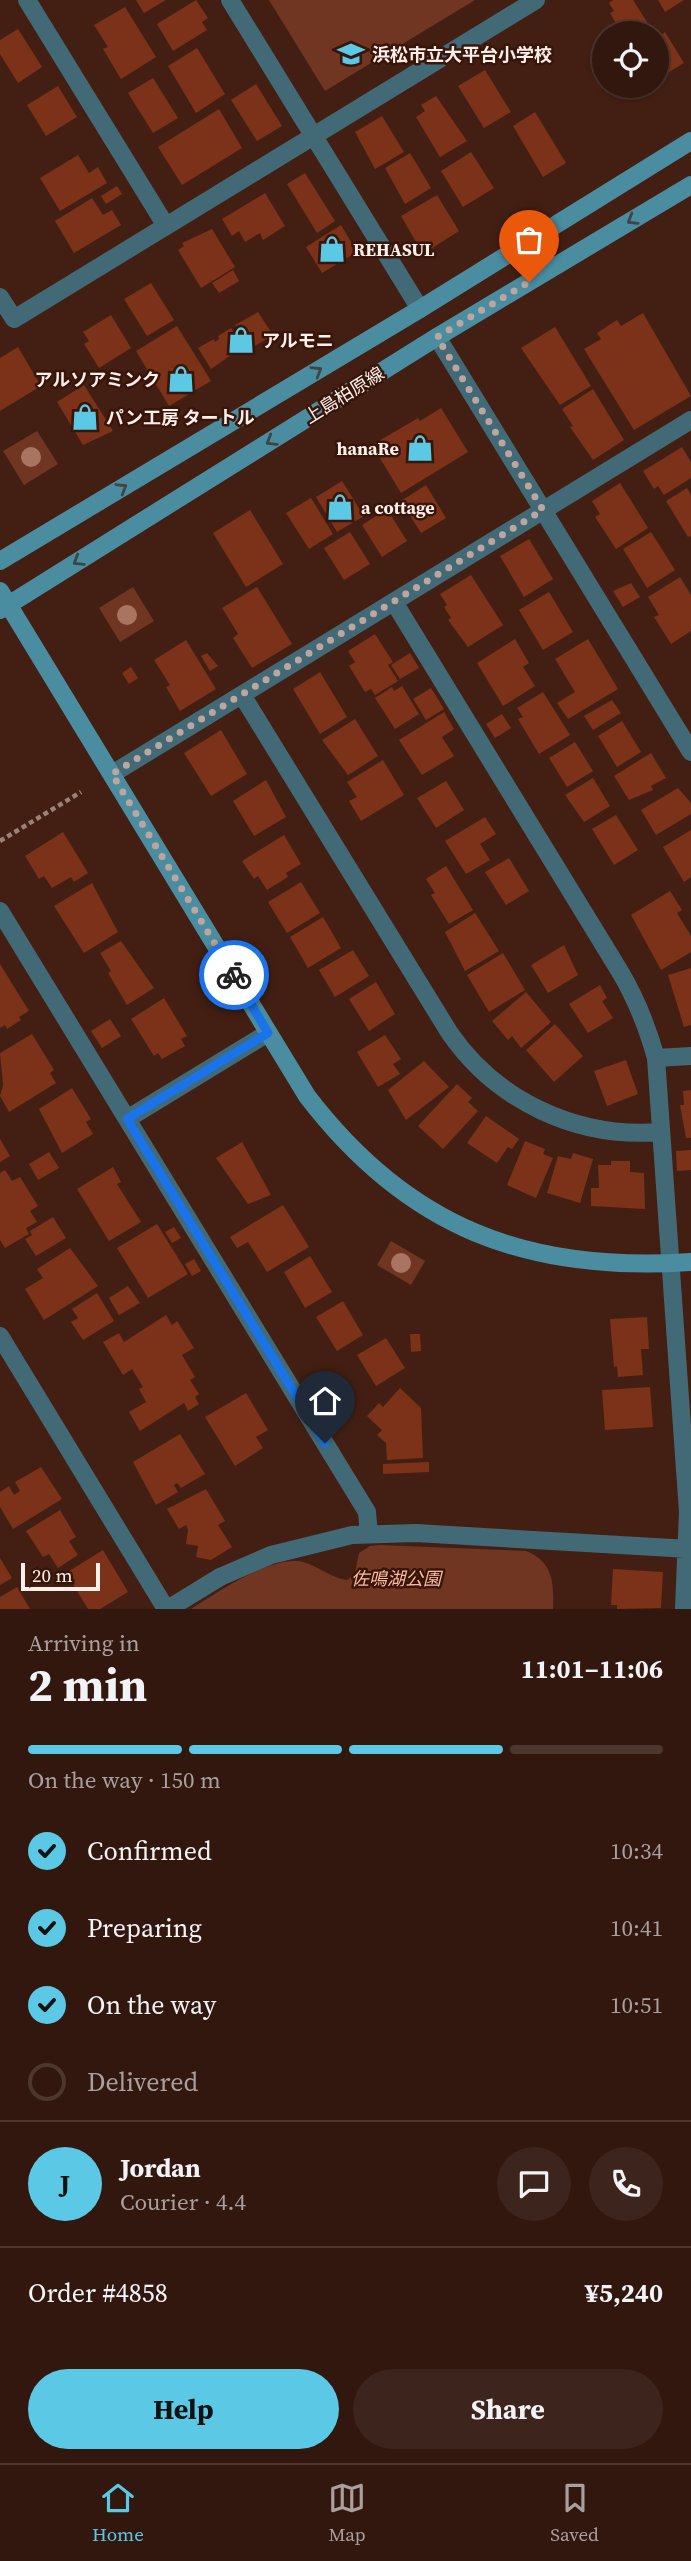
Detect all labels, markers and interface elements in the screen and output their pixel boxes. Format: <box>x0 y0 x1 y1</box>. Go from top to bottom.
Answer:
map controls <box>592 21 669 98</box>
button: locate <box>592 21 669 98</box>
school or university icon: 浜松市立大平台小学校 <box>336 39 366 69</box>
place label: 浜松市立大平台小学校 <box>372 42 552 67</box>
pin <box>499 210 559 282</box>
one-way arrow <box>627 211 640 224</box>
icon: bag <box>510 221 548 259</box>
shop icon: REHASUL <box>317 234 347 264</box>
place label: REHASUL <box>353 237 435 262</box>
shop icon: アルモニ <box>226 325 256 355</box>
place label: アルモニ <box>262 328 334 353</box>
street label: 上島柏原線 <box>299 361 389 429</box>
shop icon: アルソアミンク <box>166 364 196 394</box>
one-way arrow <box>309 366 322 379</box>
place label: アルソアミンク <box>35 367 160 392</box>
shop icon: パン工房 タートル <box>70 402 100 432</box>
place label: パン工房 タートル <box>106 405 255 430</box>
one-way arrow <box>266 432 279 445</box>
shop icon: hanaRe <box>405 433 435 463</box>
place label: hanaRe <box>337 436 399 461</box>
one-way arrow <box>114 483 127 496</box>
shop icon: a cottage <box>325 492 355 522</box>
place label: a cottage <box>361 495 435 520</box>
one-way arrow <box>73 553 86 566</box>
courier <box>199 940 269 1010</box>
icon: bike <box>215 956 253 994</box>
pin <box>295 1371 355 1443</box>
icon: home <box>306 1382 344 1420</box>
scale bar <box>21 1560 100 1592</box>
text: 20 m <box>32 1562 73 1588</box>
park label: 佐鳴湖公園 <box>351 1566 444 1591</box>
text: Arriving in <box>28 1627 140 1659</box>
text: 11:01–11:06 <box>521 1651 663 1687</box>
text: 2 min <box>28 1653 147 1716</box>
text: On the way · 150 m <box>28 1764 221 1796</box>
icon: check <box>28 1832 66 1870</box>
text: Confirmed <box>87 1833 212 1869</box>
text: 10:34 <box>610 1835 663 1867</box>
icon: check <box>28 1909 66 1947</box>
text: Preparing <box>87 1910 202 1946</box>
text: 10:41 <box>610 1912 663 1944</box>
icon: check <box>28 1986 66 2024</box>
text: On the way <box>87 1987 216 2023</box>
text: 10:51 <box>610 1989 663 2021</box>
text: Delivered <box>87 2064 198 2100</box>
button: chat <box>497 2147 571 2221</box>
button: phone <box>589 2147 663 2221</box>
text: Jordan <box>120 2150 201 2186</box>
text: J <box>60 2166 70 2202</box>
text: Courier · 4.4 <box>120 2186 246 2218</box>
text: Order #4858 <box>28 2275 168 2311</box>
text: ¥5,240 <box>585 2275 663 2311</box>
button: Help <box>28 2369 339 2449</box>
button: Share <box>353 2369 663 2449</box>
tab: Home <box>92 2479 144 2547</box>
tab: Map <box>328 2479 366 2547</box>
tab: Saved <box>550 2479 599 2547</box>

